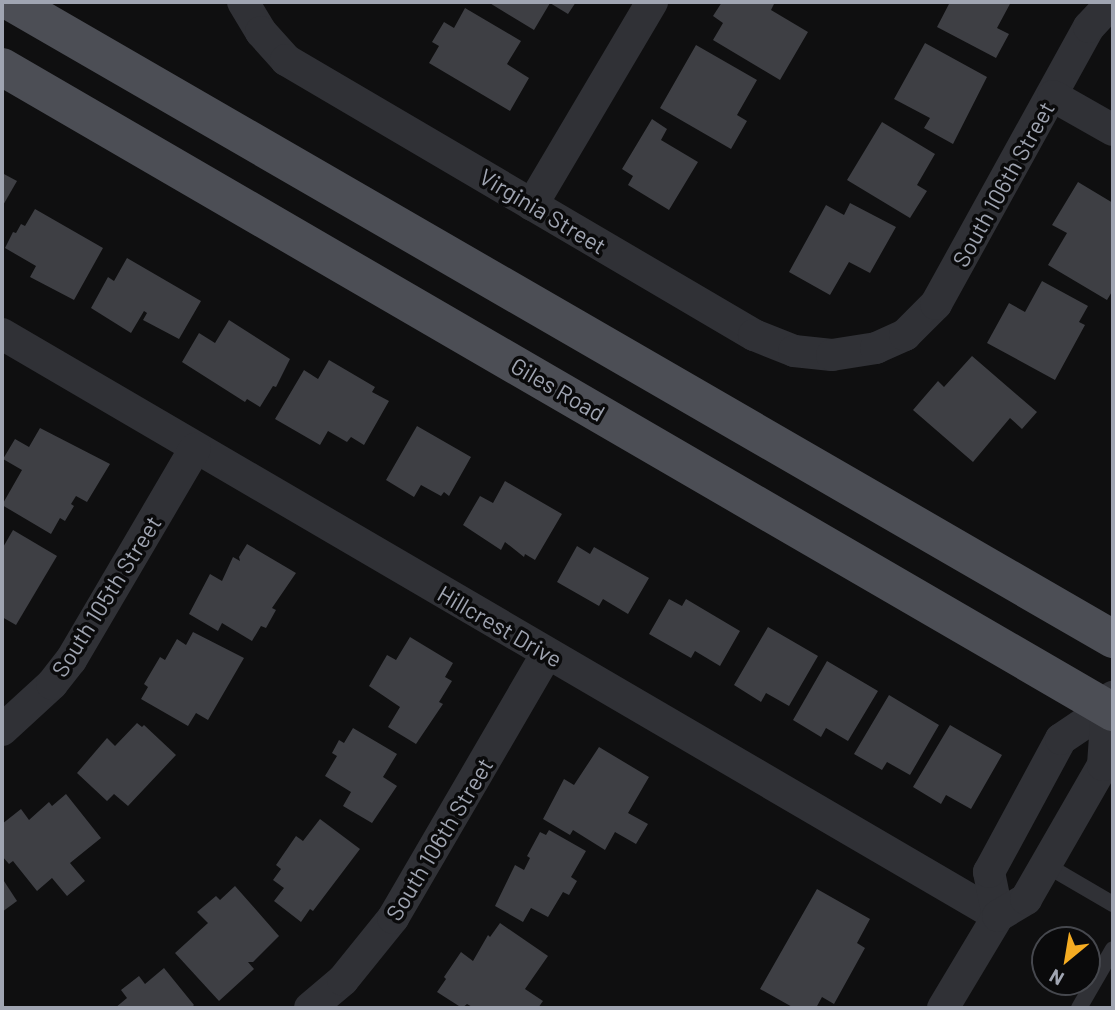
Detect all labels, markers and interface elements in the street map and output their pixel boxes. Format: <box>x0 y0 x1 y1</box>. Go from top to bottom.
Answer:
street label: South 106th Street <box>946 97 1060 271</box>
street label: Virginia Street <box>475 162 611 260</box>
street label: Giles Road <box>506 351 610 427</box>
street label: South 105th Street <box>45 510 167 682</box>
street label: Hillcrest Drive <box>433 579 567 673</box>
street label: South 106th Street <box>380 753 498 925</box>
north arrow <box>1031 926 1101 996</box>
text: N <box>1045 965 1067 991</box>

